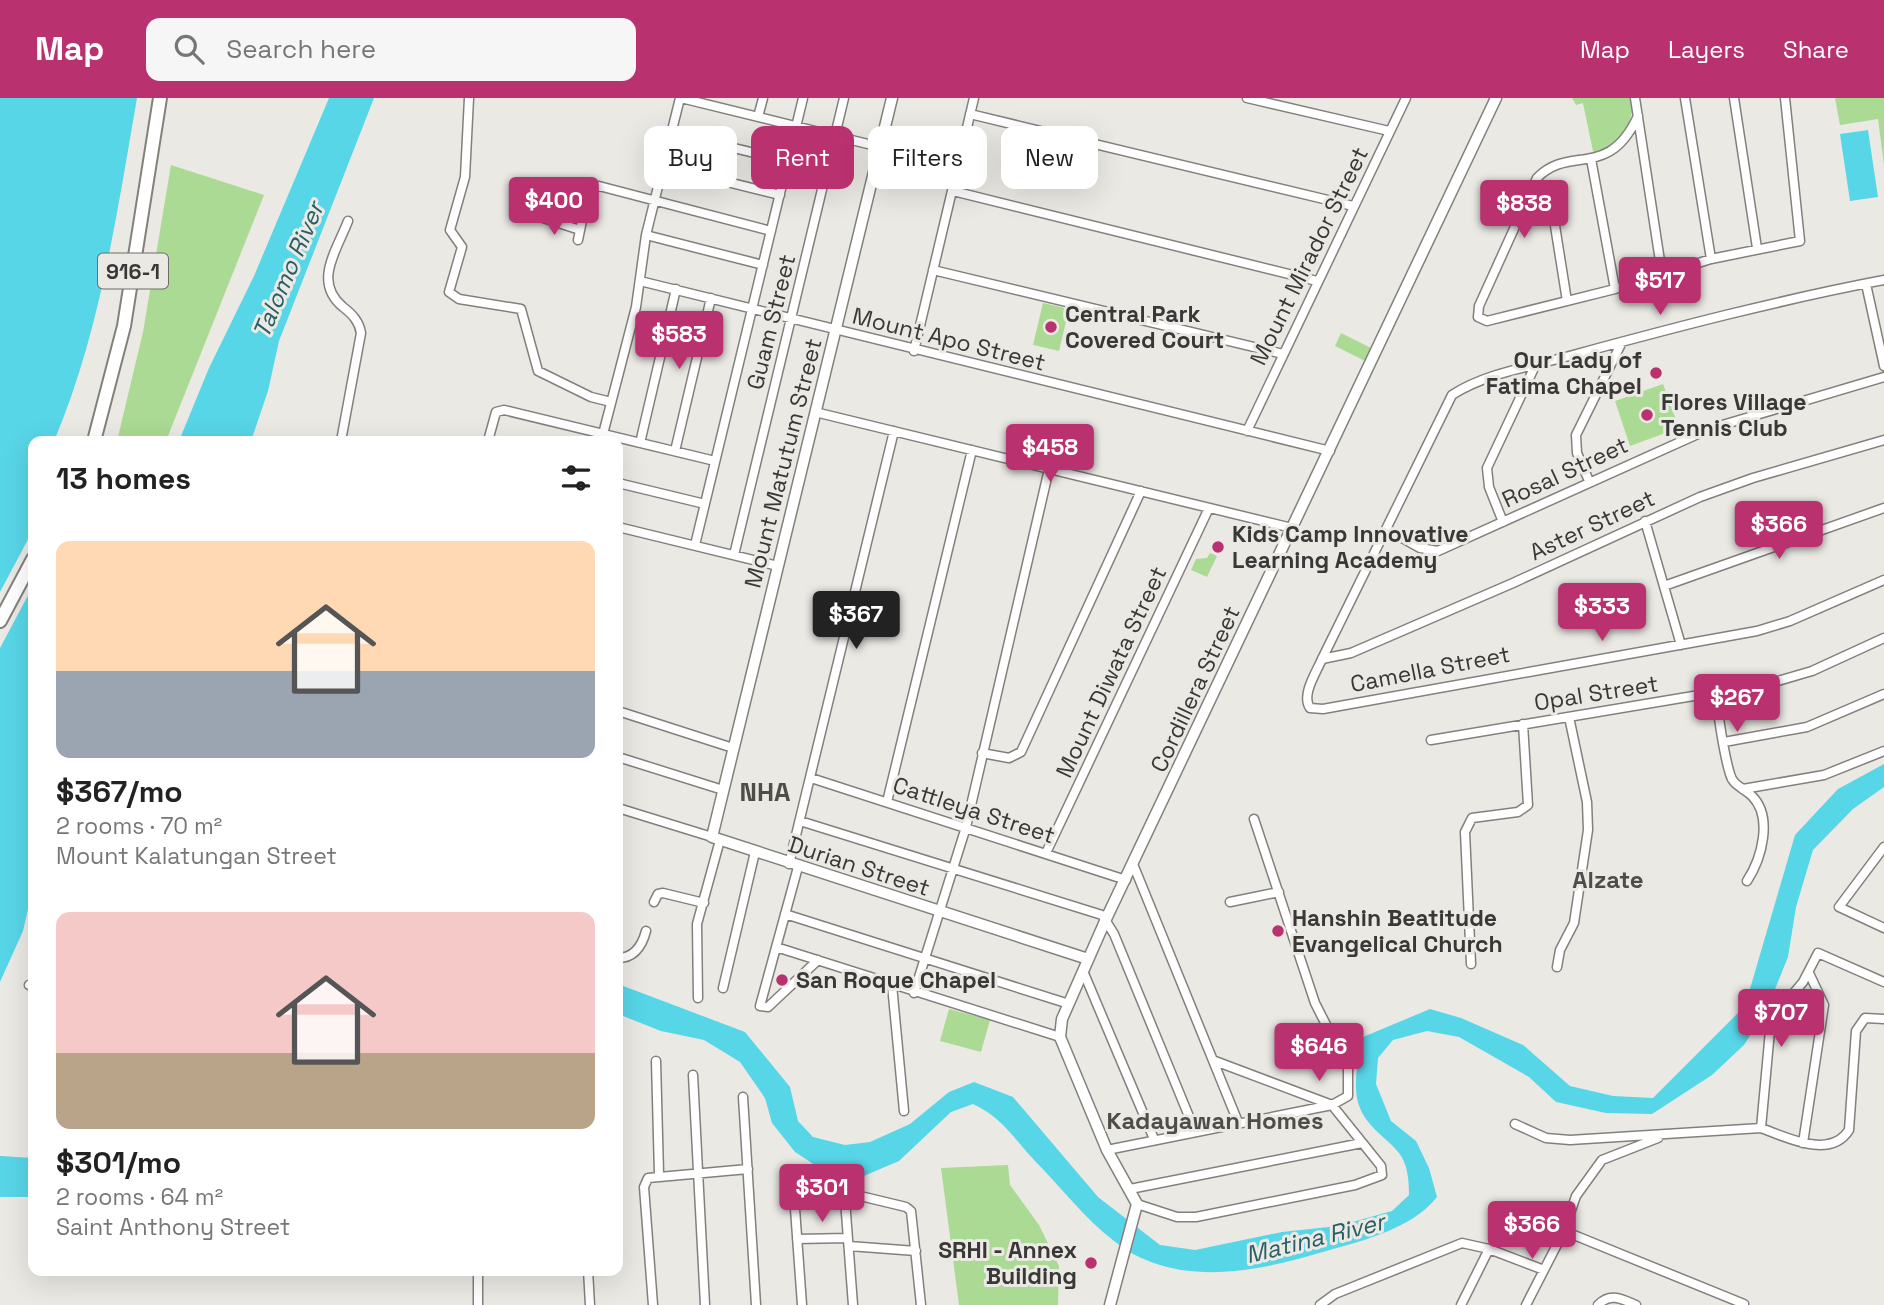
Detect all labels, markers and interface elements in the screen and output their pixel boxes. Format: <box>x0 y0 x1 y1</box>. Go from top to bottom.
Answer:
search box <box>146 18 636 81</box>
text: Map <box>35 28 104 70</box>
icon: search <box>170 30 208 68</box>
text: Search here <box>226 32 376 66</box>
text: Map <box>1580 34 1630 65</box>
text: Layers <box>1668 34 1745 65</box>
text: Share <box>1783 34 1849 65</box>
chip: Buy <box>644 126 737 189</box>
chip: Rent <box>751 126 854 189</box>
chip: Filters <box>868 126 987 189</box>
chip: New <box>1001 126 1098 189</box>
street label: Mount Mirador Street <box>1243 142 1375 370</box>
pin: $400 <box>513 178 595 237</box>
pin: $838 <box>1483 180 1565 240</box>
text: $400 <box>525 185 583 215</box>
text: $838 <box>1496 188 1552 218</box>
water label: Talomo River <box>245 195 332 343</box>
street label: Guam Street <box>740 251 802 393</box>
road number: 916-1 <box>98 254 168 288</box>
pin: $517 <box>1619 258 1701 317</box>
text: $517 <box>1635 265 1685 295</box>
place label: Central Park Covered Court <box>1065 299 1224 355</box>
street label: Mount Apo Street <box>849 301 1049 377</box>
pin: $583 <box>638 312 720 371</box>
text: $583 <box>651 319 707 349</box>
marker: Central Park Covered Court <box>1043 319 1059 335</box>
street label: Mount Matutum Street <box>737 335 829 591</box>
place label: Our Lady of Fatima Chapel <box>1486 345 1642 401</box>
marker: Our Lady of Fatima Chapel <box>1648 365 1664 381</box>
place label: Flores Village Tennis Club <box>1661 387 1807 443</box>
marker: Flores Village Tennis Club <box>1639 407 1655 423</box>
pin: $458 <box>1009 424 1091 484</box>
street label: Rosal Street <box>1497 430 1633 514</box>
text: $458 <box>1022 432 1078 462</box>
text: 13 homes <box>56 459 191 498</box>
icon: filters <box>557 459 595 497</box>
street label: Aster Street <box>1524 483 1660 567</box>
pin: $366 <box>1738 502 1820 561</box>
text: $366 <box>1751 509 1807 539</box>
place label: Kids Camp Innovative Learning Academy <box>1232 519 1468 575</box>
marker: Kids Camp Innovative Learning Academy <box>1210 539 1226 555</box>
street label: Mount Diwata Street <box>1049 561 1173 783</box>
pin: $333 <box>1561 584 1643 643</box>
icon: home <box>263 586 389 712</box>
text: $333 <box>1574 591 1630 621</box>
pin: $367 <box>815 592 897 651</box>
text: $367 <box>829 599 883 629</box>
street label: Cordillera Street <box>1143 601 1247 777</box>
street label: Camella Street <box>1348 639 1512 699</box>
street label: Opal Street <box>1532 668 1660 718</box>
pin: $267 <box>1696 674 1778 734</box>
text: $267 <box>1710 682 1764 712</box>
street label: Cattleya Street <box>889 770 1059 850</box>
text: $367/mo <box>56 772 183 811</box>
district label: NHA <box>740 775 791 809</box>
text: 2 rooms · 70 m² <box>56 811 222 841</box>
street label: Durian Street <box>784 829 934 903</box>
text: Mount Kalatungan Street <box>56 841 337 871</box>
district label: Alzate <box>1572 864 1644 895</box>
place label: Hanshin Beatitude Evangelical Church <box>1292 903 1503 959</box>
marker: Hanshin Beatitude Evangelical Church <box>1270 923 1286 939</box>
icon: home <box>263 957 389 1083</box>
place label: San Roque Chapel <box>796 965 996 995</box>
marker: San Roque Chapel <box>774 972 790 988</box>
pin: $707 <box>1740 990 1822 1049</box>
text: $707 <box>1754 997 1808 1027</box>
pin: $646 <box>1278 1024 1360 1083</box>
text: $646 <box>1291 1031 1348 1061</box>
district label: Kadayawan Homes <box>1106 1105 1324 1136</box>
text: $301/mo <box>56 1143 181 1182</box>
pin: $301 <box>781 1164 863 1224</box>
text: $301 <box>795 1172 849 1202</box>
text: 2 rooms · 64 m² <box>56 1182 223 1212</box>
pin: $366 <box>1491 1202 1573 1261</box>
water label: Matina River <box>1242 1205 1391 1270</box>
text: $366 <box>1504 1209 1560 1239</box>
text: Saint Anthony Street <box>56 1212 290 1242</box>
place label: SRHI - Annex Building <box>938 1235 1077 1291</box>
marker: SRHI - Annex Building <box>1083 1255 1099 1271</box>

